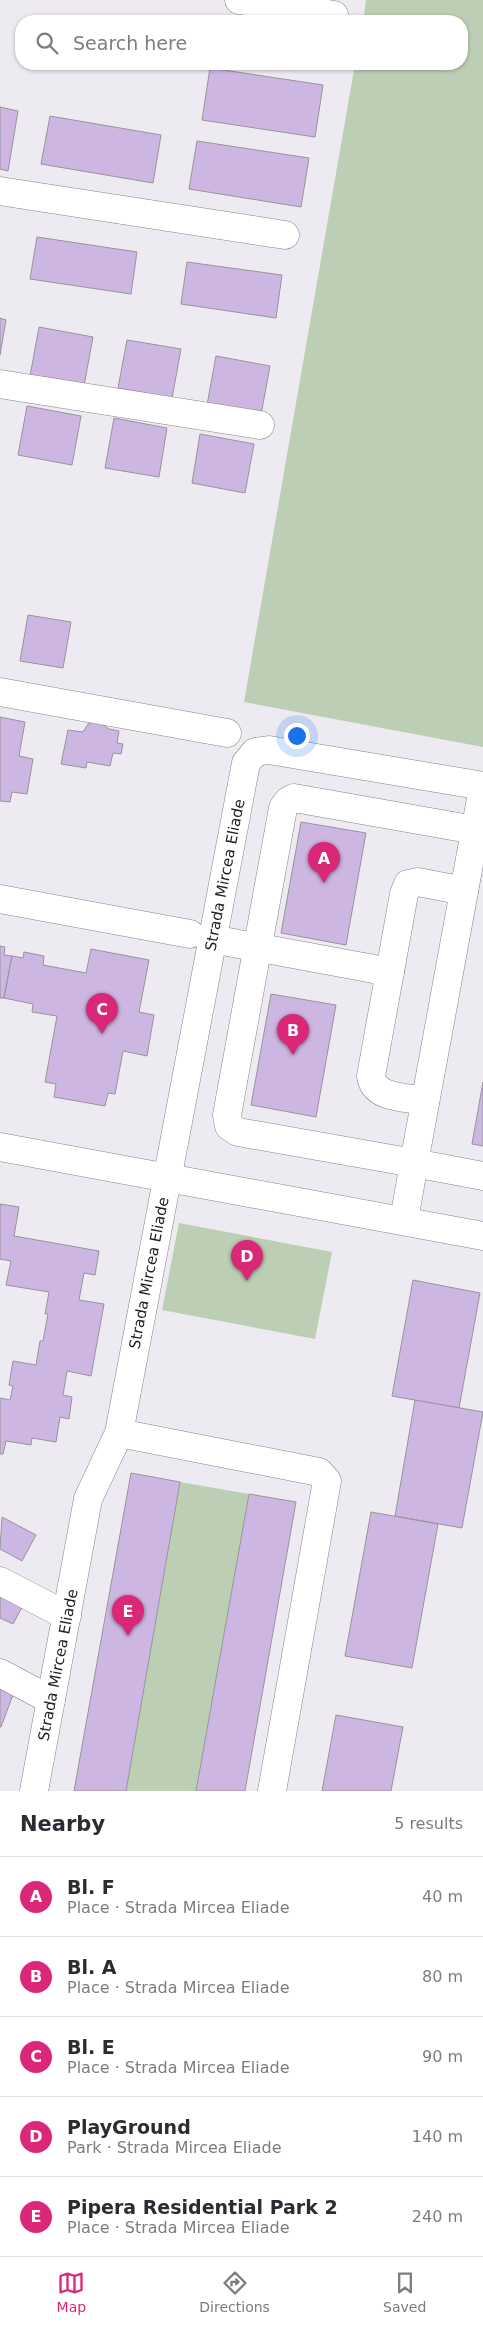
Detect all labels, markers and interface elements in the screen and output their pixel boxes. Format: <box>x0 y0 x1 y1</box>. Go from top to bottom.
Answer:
search box <box>15 15 468 70</box>
icon: search <box>33 29 61 57</box>
text: Search here <box>73 32 187 54</box>
your location <box>284 723 310 749</box>
street label: Strada Mircea Eliade <box>201 798 249 952</box>
pin: A <box>308 842 340 883</box>
pin: C <box>86 993 118 1034</box>
pin: B <box>277 1014 309 1055</box>
street label: Strada Mircea Eliade <box>125 1196 173 1350</box>
pin: D <box>231 1240 263 1281</box>
street label: Strada Mircea Eliade <box>34 1588 82 1742</box>
pin: E <box>112 1595 144 1636</box>
text: Nearby <box>20 1812 105 1836</box>
text: 5 results <box>394 1814 463 1833</box>
text: Bl. F <box>67 1876 115 1898</box>
text: A <box>30 1887 42 1906</box>
text: 40 m <box>422 1887 463 1906</box>
text: Place · Strada Mircea Eliade <box>67 1898 289 1917</box>
text: Bl. A <box>67 1956 117 1978</box>
text: B <box>30 1967 42 1986</box>
text: 80 m <box>422 1967 463 1986</box>
text: Place · Strada Mircea Eliade <box>67 1978 289 1997</box>
text: Bl. E <box>67 2036 115 2058</box>
text: C <box>30 2047 42 2066</box>
text: 90 m <box>422 2047 463 2066</box>
text: Place · Strada Mircea Eliade <box>67 2058 289 2077</box>
text: PlayGround <box>67 2116 191 2138</box>
text: D <box>29 2127 43 2146</box>
text: 140 m <box>412 2127 463 2146</box>
text: Park · Strada Mircea Eliade <box>67 2138 282 2157</box>
text: Pipera Residential Park 2 <box>67 2196 338 2218</box>
text: E <box>31 2207 41 2226</box>
text: 240 m <box>412 2207 463 2226</box>
text: Place · Strada Mircea Eliade <box>67 2218 289 2237</box>
tab: Map <box>57 2269 86 2315</box>
tab: Directions <box>199 2269 270 2315</box>
tab: Saved <box>383 2269 426 2315</box>

